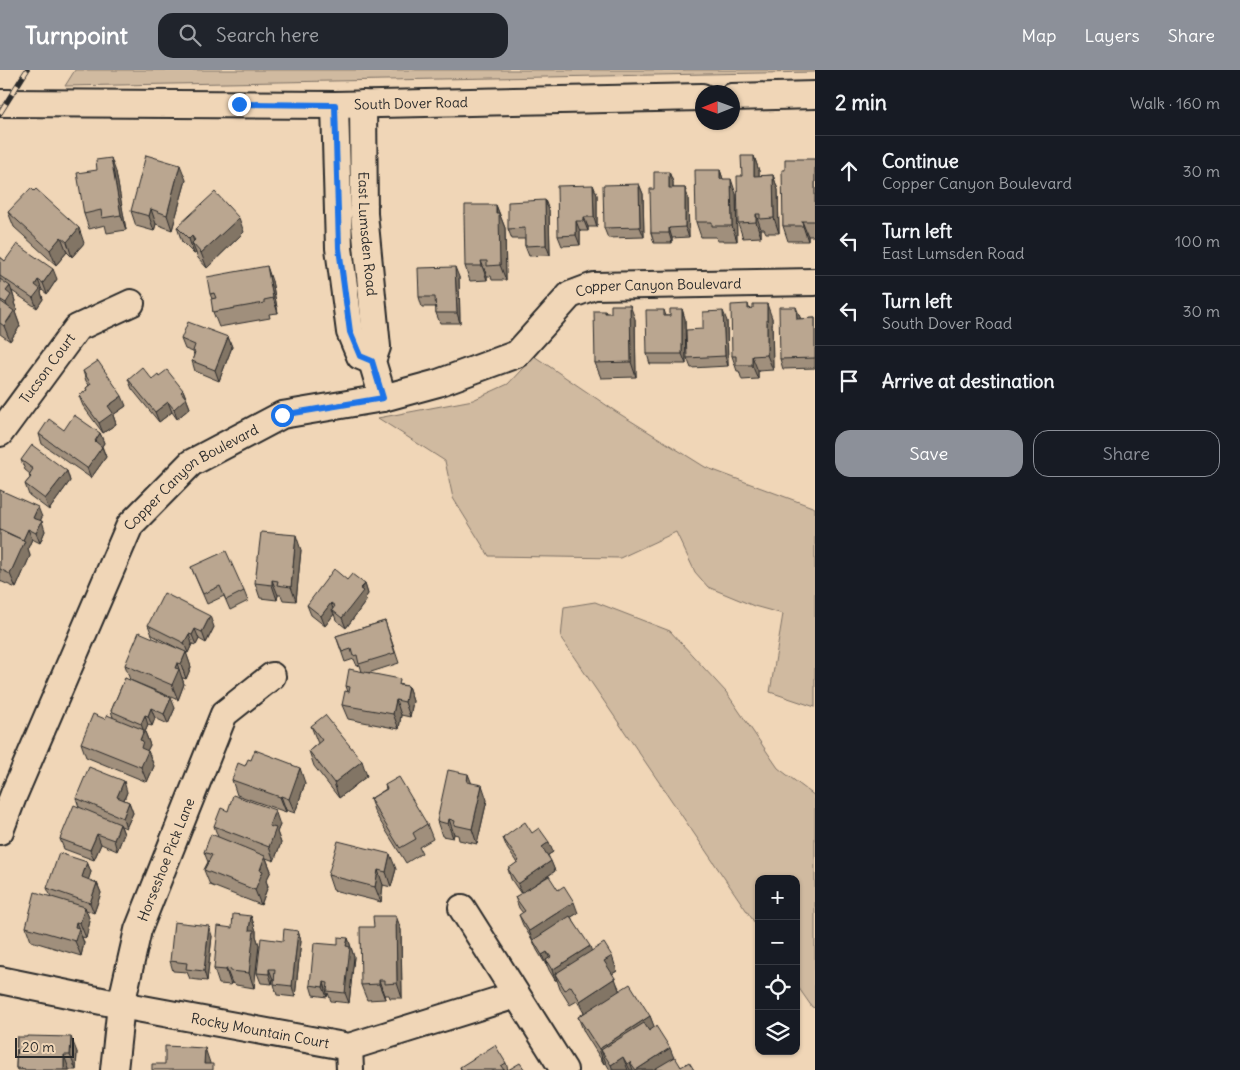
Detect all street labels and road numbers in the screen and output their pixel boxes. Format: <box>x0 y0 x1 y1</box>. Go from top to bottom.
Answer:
street label: South Dover Road <box>354 93 468 114</box>
street label: East Lumsden Road <box>355 172 381 297</box>
street label: Copper Canyon Boulevard <box>573 274 741 301</box>
street label: Tucson Court <box>16 330 79 407</box>
street label: Copper Canyon Boulevard <box>120 420 261 533</box>
street label: Horseshoe Pick Lane <box>133 795 199 924</box>
street label: Rocky Mountain Court <box>189 1009 331 1052</box>

